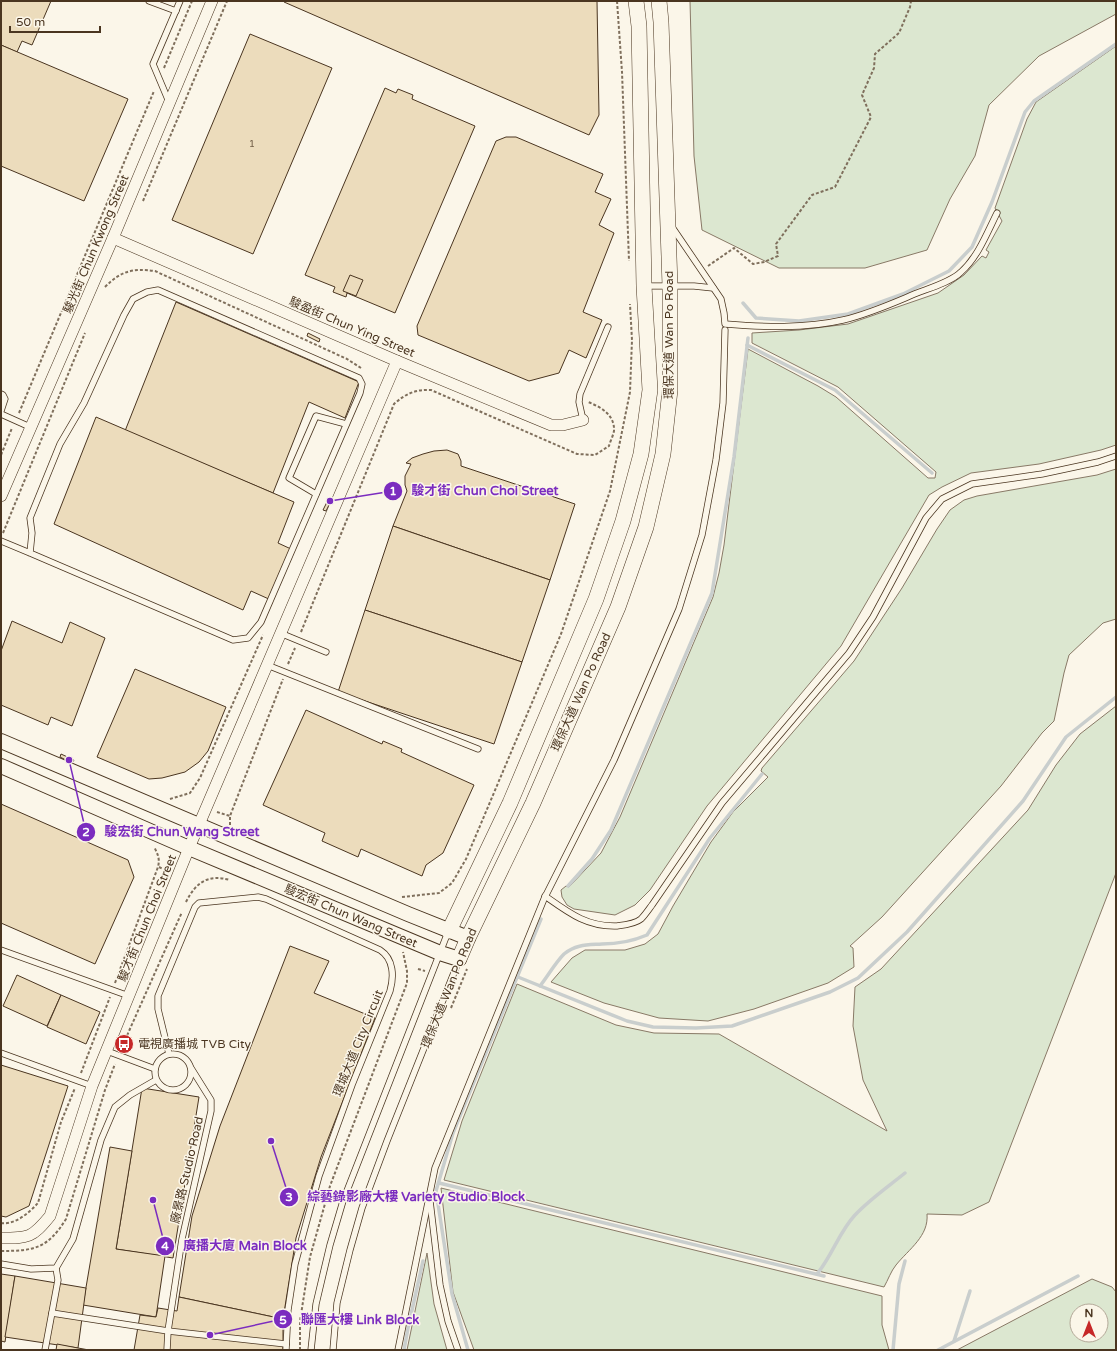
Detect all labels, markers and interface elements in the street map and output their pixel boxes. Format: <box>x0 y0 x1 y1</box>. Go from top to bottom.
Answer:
scale bar <box>10 8 100 34</box>
text: 50 m <box>16 15 45 29</box>
house number: 1 <box>249 138 255 150</box>
street label: 駿光街 Chun Kwong Street <box>60 172 132 316</box>
street label: 環保大道 Wan Po Road <box>662 271 676 399</box>
street label: 駿盈街 Chun Ying Street <box>287 294 417 360</box>
callout: 駿才街 Chun Choi Street <box>383 478 566 503</box>
text: 駿才街 Chun Choi Street <box>411 483 559 499</box>
text: 1 <box>389 484 397 498</box>
street label: 環保大道 Wan Po Road <box>548 630 614 754</box>
callout: 駿宏街 Chun Wang Street <box>76 819 267 844</box>
text: 駿宏街 Chun Wang Street <box>104 824 260 840</box>
text: 2 <box>82 825 90 839</box>
street label: 駿才街 Chun Choi Street <box>115 852 179 984</box>
street label: 駿宏街 Chun Wang Street <box>282 882 420 951</box>
street label: 環保大道 Wan Po Road <box>418 926 480 1050</box>
street label: 環城大道 City Circuit <box>330 987 386 1098</box>
bus stop icon: 電視廣播城 TVB City <box>113 1033 135 1055</box>
place label: 電視廣播城 TVB City <box>138 1037 251 1051</box>
street label: 廠景路 Studio Road <box>168 1115 206 1225</box>
callout: 綜藝錄影廠大樓 Variety Studio Block <box>279 1184 534 1209</box>
text: 綜藝錄影廠大樓 Variety Studio Block <box>307 1189 525 1205</box>
text: 3 <box>285 1190 293 1204</box>
callout: 廣播大廈 Main Block <box>155 1233 315 1258</box>
text: 廣播大廈 Main Block <box>183 1238 307 1254</box>
text: 4 <box>161 1239 169 1253</box>
north arrow <box>1069 1303 1109 1343</box>
callout: 聯匯大樓 Link Block <box>273 1307 428 1332</box>
text: N <box>1085 1307 1093 1320</box>
text: 聯匯大樓 Link Block <box>301 1312 419 1328</box>
text: 5 <box>279 1313 287 1327</box>

